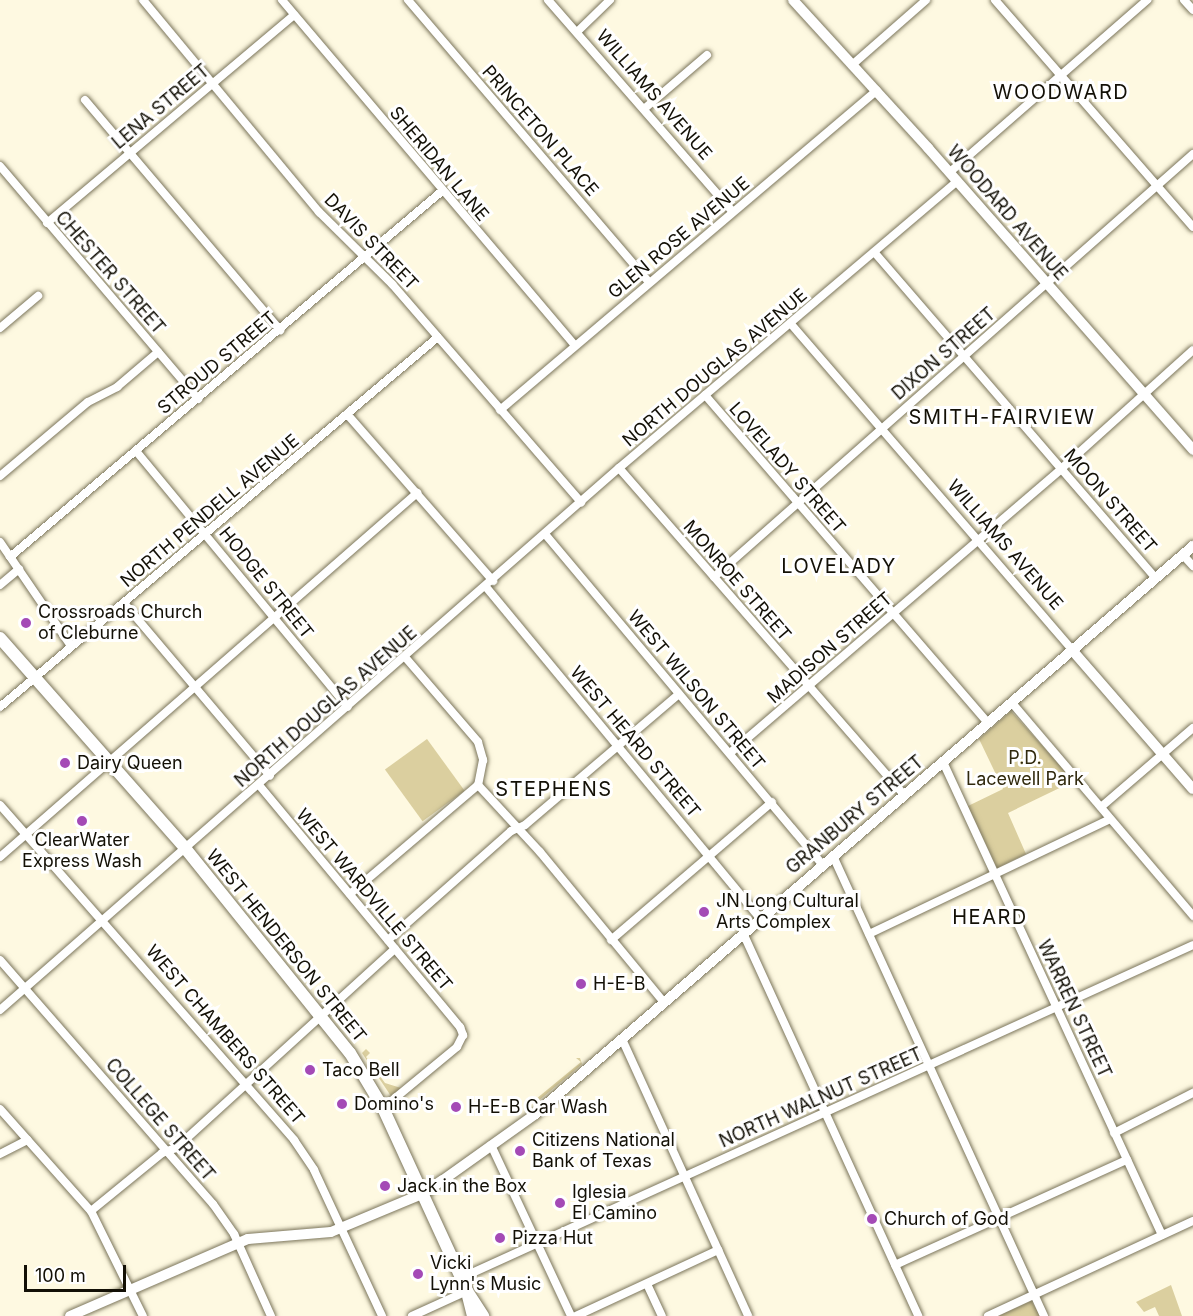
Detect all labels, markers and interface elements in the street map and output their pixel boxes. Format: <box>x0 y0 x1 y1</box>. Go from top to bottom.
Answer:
street label: WILLIAMS AVENUE <box>592 26 716 164</box>
street label: LENA STREET <box>108 60 214 154</box>
street label: PRINCETON PLACE <box>477 61 603 201</box>
district label: WOODWARD <box>993 80 1129 104</box>
street label: SHERIDAN LANE <box>385 102 493 226</box>
street label: WOODARD AVENUE <box>942 141 1072 285</box>
street label: GLEN ROSE AVENUE <box>604 173 754 303</box>
street label: DAVIS STREET <box>320 189 422 295</box>
street label: CHESTER STREET <box>51 207 169 339</box>
street label: NORTH DOUGLAS AVENUE <box>618 285 812 451</box>
street label: DIXON STREET <box>888 303 1000 405</box>
street label: STROUD STREET <box>153 307 281 419</box>
street label: LOVELADY STREET <box>724 398 850 538</box>
district label: SMITH-FAIRVIEW <box>909 405 1095 429</box>
street label: NORTH PENDELL AVENUE <box>116 430 304 592</box>
street label: MOON STREET <box>1059 445 1161 557</box>
street label: WILLIAMS AVENUE <box>943 476 1067 614</box>
street label: MONROE STREET <box>679 516 795 646</box>
street label: HODGE STREET <box>214 523 318 643</box>
district label: LOVELADY <box>781 554 897 578</box>
street label: MADISON STREET <box>763 588 897 708</box>
place label: Crossroads Church of Cleburne <box>38 602 202 644</box>
street label: WEST WILSON STREET <box>623 606 769 774</box>
marker: Crossroads Church of Cleburne <box>19 616 33 630</box>
street label: NORTH DOUGLAS AVENUE <box>231 622 421 792</box>
street label: WEST HEARD STREET <box>565 662 705 822</box>
park label: P.D. Lacewell Park <box>966 748 1084 790</box>
street label: GRANBURY STREET <box>782 751 928 879</box>
place label: Dairy Queen <box>77 752 183 774</box>
marker: Dairy Queen <box>58 756 72 770</box>
district label: STEPHENS <box>495 777 613 801</box>
street label: WEST WARDVILLE STREET <box>291 804 457 996</box>
marker: ClearWater Express Wash <box>75 814 89 828</box>
place label: ClearWater Express Wash <box>22 830 142 872</box>
street label: WEST HENDERSON STREET <box>201 845 371 1047</box>
place label: JN Long Cultural Arts Complex <box>716 891 859 934</box>
marker: JN Long Cultural Arts Complex <box>697 905 711 919</box>
district label: HEARD <box>952 905 1028 929</box>
street label: WARREN STREET <box>1033 937 1115 1081</box>
street label: WEST CHAMBERS STREET <box>141 941 309 1129</box>
place label: H-E-B <box>593 973 646 995</box>
marker: H-E-B <box>574 977 588 991</box>
street label: NORTH WALNUT STREET <box>716 1043 926 1153</box>
street label: COLLEGE STREET <box>101 1054 219 1186</box>
place label: Taco Bell <box>322 1059 400 1081</box>
marker: Taco Bell <box>303 1063 317 1077</box>
place label: Domino's <box>354 1093 434 1115</box>
place label: H-E-B Car Wash <box>468 1096 608 1118</box>
marker: Domino's <box>335 1097 349 1111</box>
marker: H-E-B Car Wash <box>449 1100 463 1114</box>
place label: Citizens National Bank of Texas <box>532 1130 675 1172</box>
marker: Citizens National Bank of Texas <box>513 1144 527 1158</box>
place label: Jack in the Box <box>397 1175 527 1197</box>
marker: Jack in the Box <box>378 1179 392 1193</box>
place label: Iglesia El Camino <box>572 1182 657 1224</box>
marker: Iglesia El Camino <box>553 1196 567 1210</box>
place label: Church of God <box>884 1208 1009 1230</box>
marker: Church of God <box>865 1212 879 1226</box>
place label: Pizza Hut <box>512 1227 593 1249</box>
marker: Pizza Hut <box>493 1231 507 1245</box>
scale bar <box>27 1253 129 1291</box>
place label: Vicki Lynn's Music <box>430 1253 541 1296</box>
text: 100 m <box>35 1265 86 1286</box>
marker: Vicki Lynn's Music <box>411 1267 425 1281</box>

